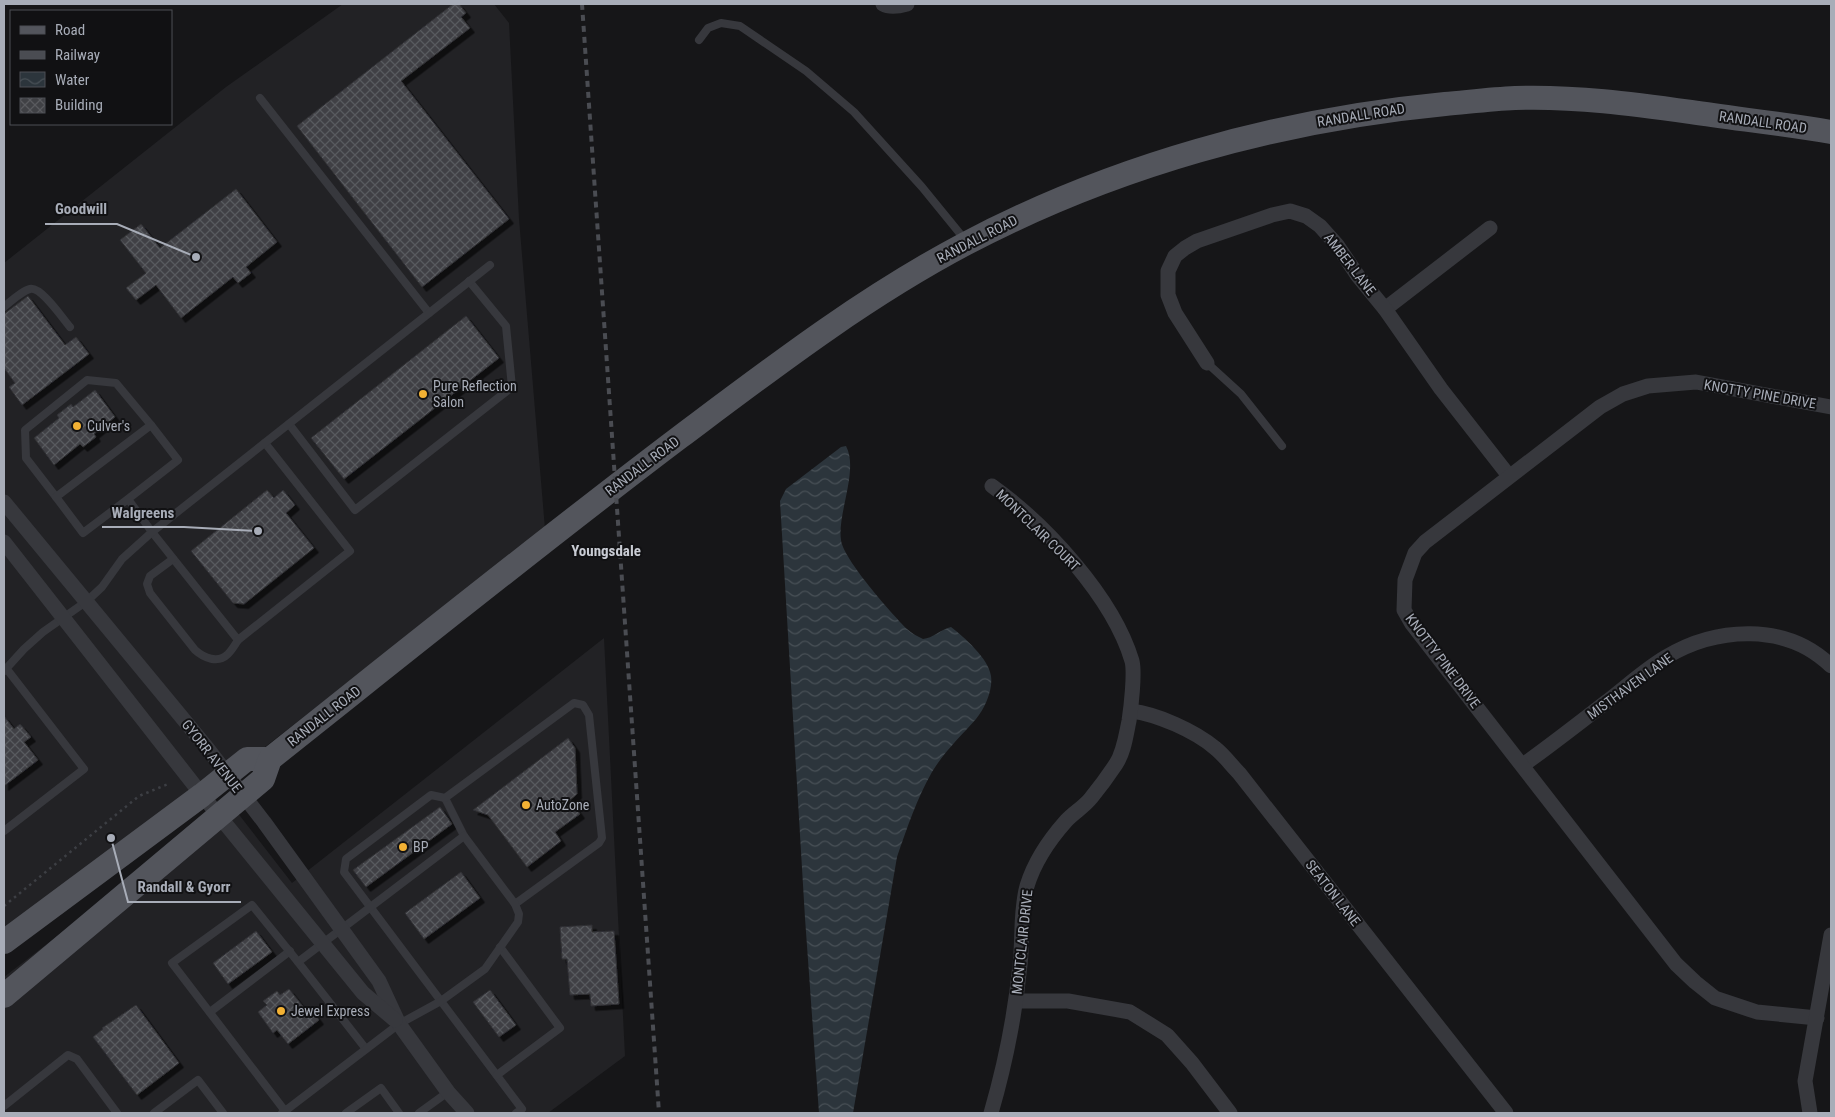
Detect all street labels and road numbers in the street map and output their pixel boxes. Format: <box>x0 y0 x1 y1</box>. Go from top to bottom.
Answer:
street label: RANDALL ROAD <box>1316 100 1406 130</box>
street label: RANDALL ROAD <box>1718 108 1808 136</box>
street label: RANDALL ROAD <box>934 212 1020 266</box>
street label: AMBER LANE <box>1321 230 1379 298</box>
street label: KNOTTY PINE DRIVE <box>1703 376 1817 412</box>
street label: RANDALL ROAD <box>602 433 682 499</box>
street label: MONTCLAIR COURT <box>993 486 1083 574</box>
street label: KNOTTY PINE DRIVE <box>1402 611 1484 711</box>
street label: MISTHAVEN LANE <box>1584 650 1676 722</box>
street label: RANDALL ROAD <box>284 682 364 750</box>
street label: GYORR AVENUE <box>179 717 245 796</box>
street label: SEATON LANE <box>1302 857 1364 929</box>
street label: MONTCLAIR DRIVE <box>1009 889 1035 995</box>

